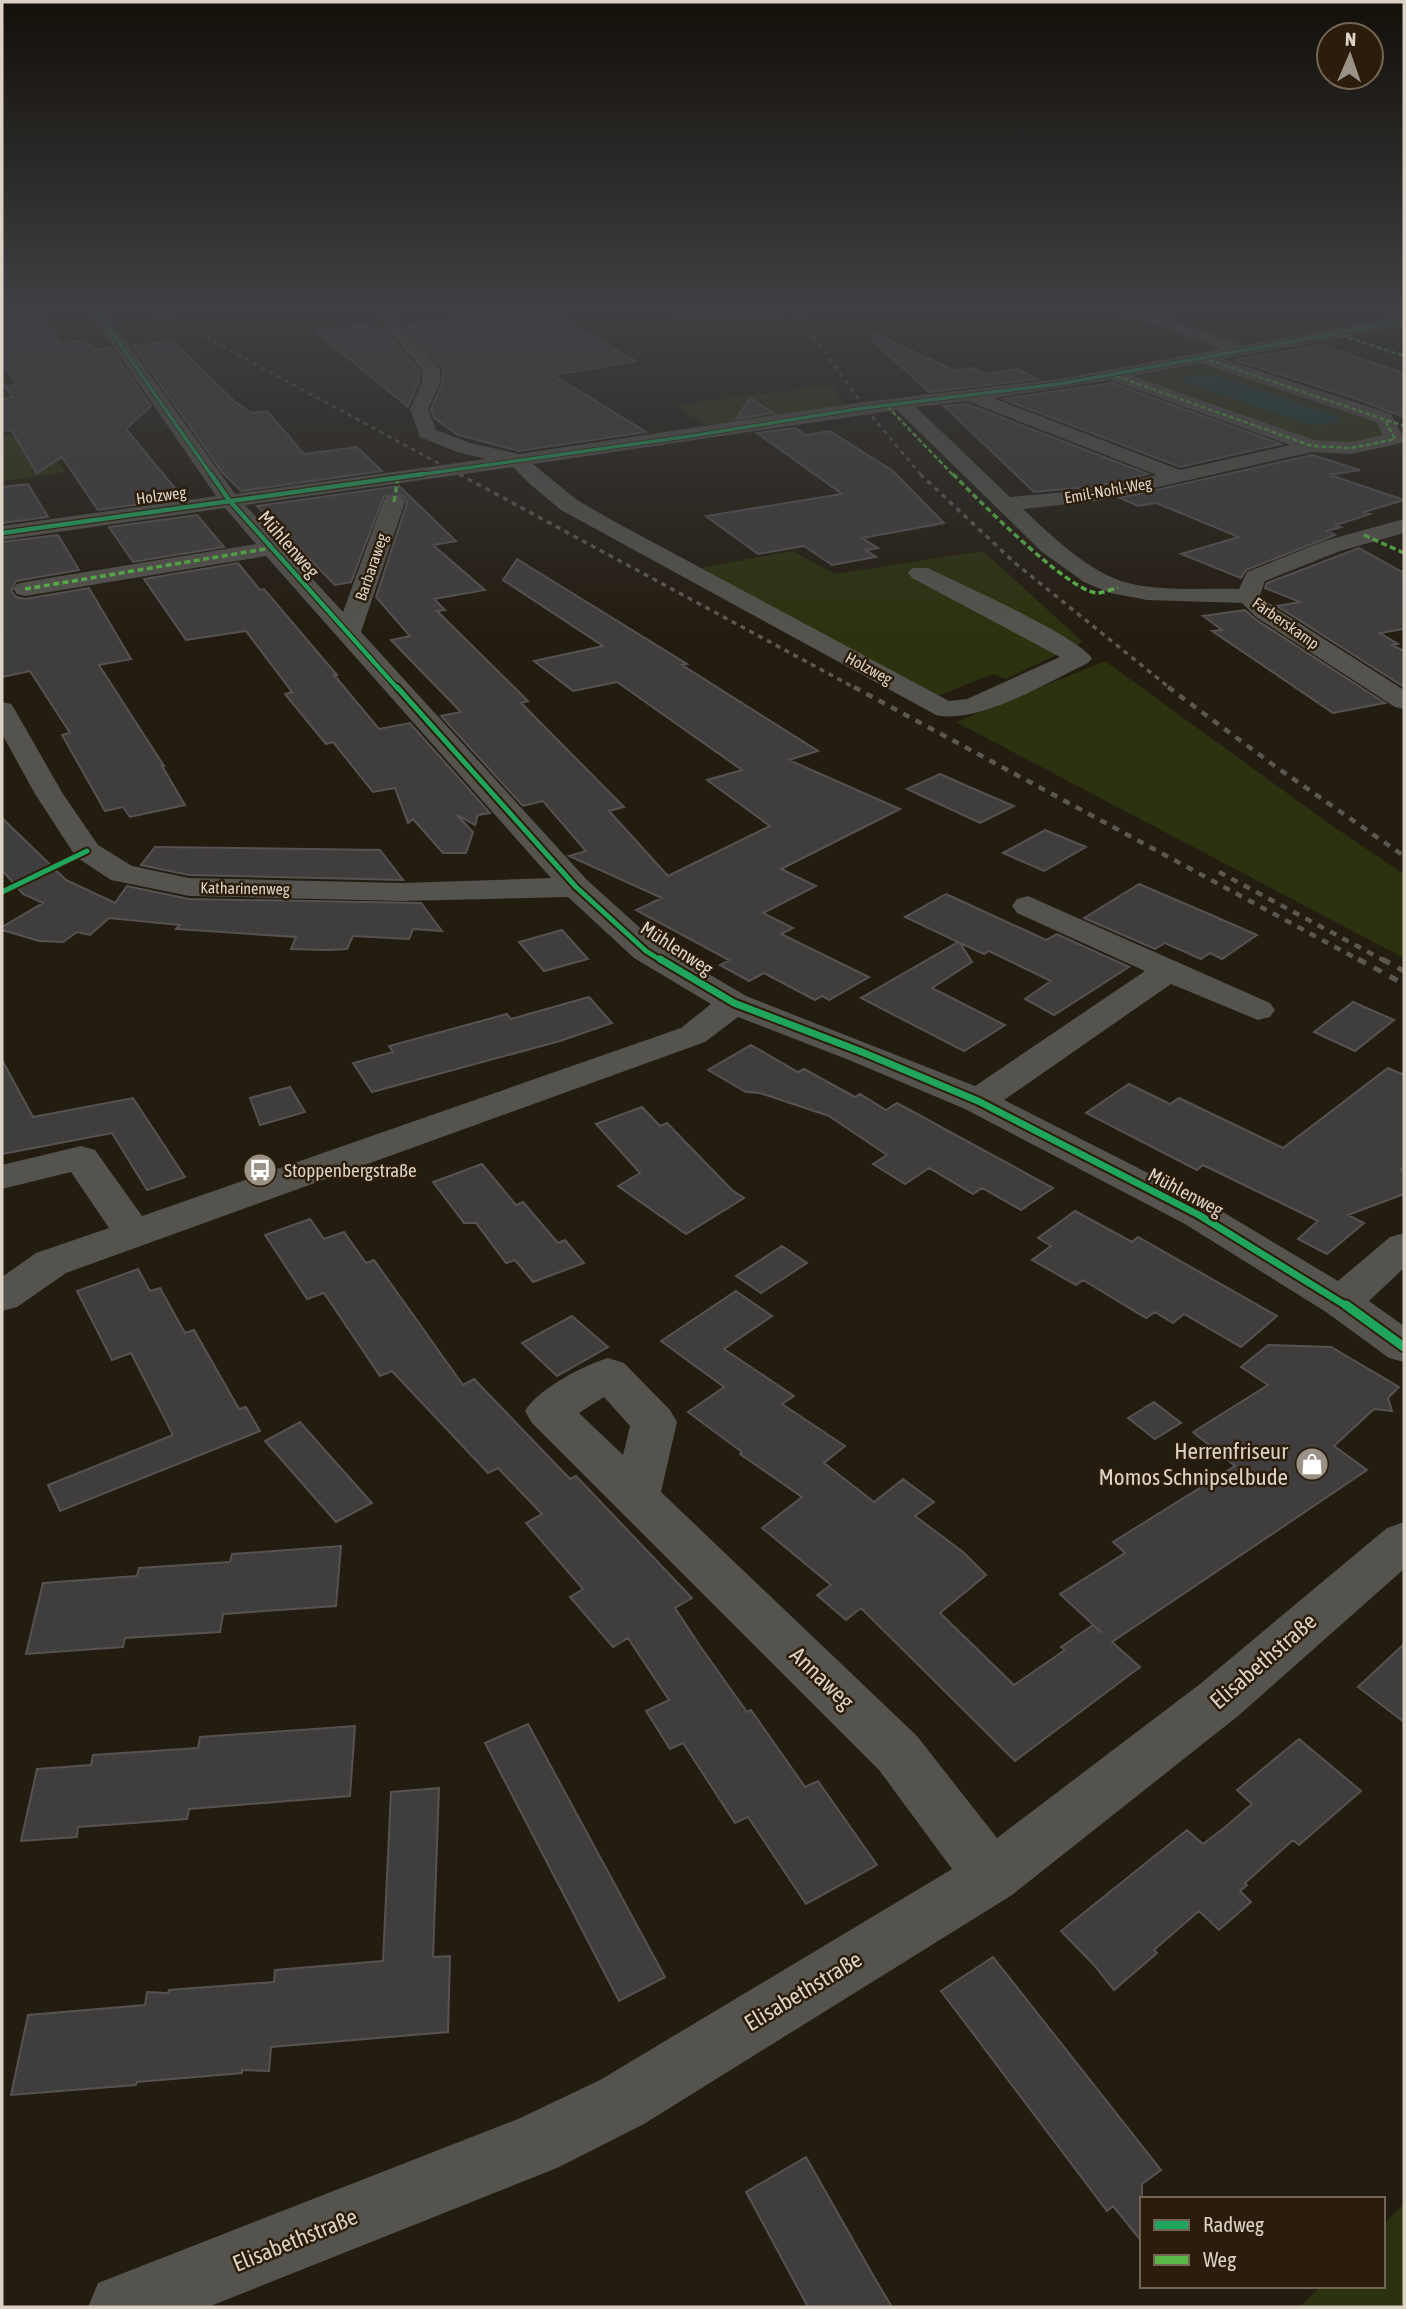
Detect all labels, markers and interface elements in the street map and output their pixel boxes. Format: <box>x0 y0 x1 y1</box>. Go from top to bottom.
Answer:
north arrow <box>1315 21 1385 91</box>
text: N <box>1345 28 1357 50</box>
street label: Emil-Nohl-Weg <box>1063 473 1153 508</box>
street label: Holzweg <box>135 483 187 508</box>
street label: Mühlenweg <box>254 506 325 583</box>
street label: Barbaraweg <box>351 531 392 603</box>
street label: Färberskamp <box>1249 594 1323 653</box>
street label: Holzweg <box>842 648 896 689</box>
street label: Katharinenweg <box>200 878 290 899</box>
street label: Mühlenweg <box>637 917 718 980</box>
bus stop icon: Stoppenbergstraße <box>241 1151 279 1189</box>
place label: Stoppenbergstraße <box>284 1159 417 1181</box>
street label: Mühlenweg <box>1145 1163 1228 1221</box>
place label: Herrenfriseur Momos Schnipselbude <box>1098 1438 1289 1490</box>
shop icon: Herrenfriseur Momos Schnipselbude <box>1293 1445 1331 1483</box>
street label: Elisabethstraße <box>1205 1608 1321 1714</box>
street label: Annaweg <box>785 1642 859 1715</box>
street label: Elisabethstraße <box>740 1946 866 2036</box>
legend <box>1140 2197 1385 2288</box>
street label: Elisabethstraße <box>229 2203 361 2277</box>
text: Radweg <box>1203 2212 1264 2236</box>
text: Weg <box>1203 2247 1236 2271</box>

